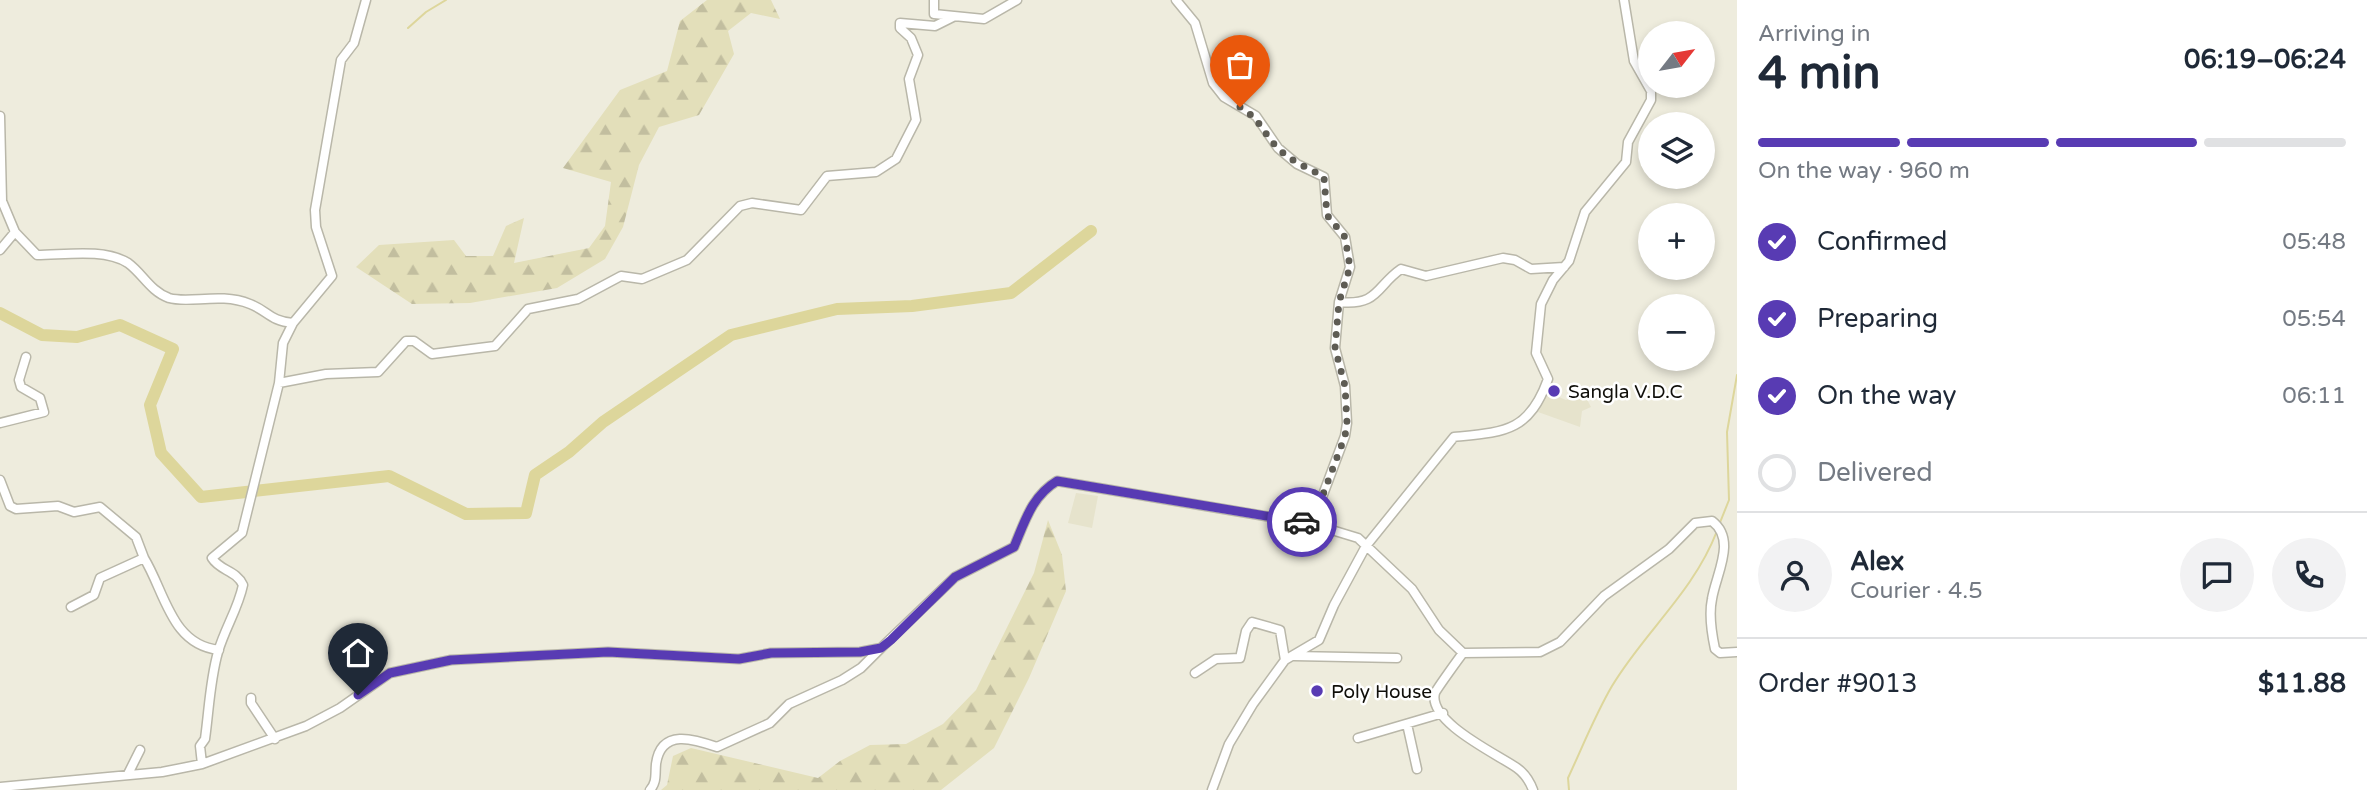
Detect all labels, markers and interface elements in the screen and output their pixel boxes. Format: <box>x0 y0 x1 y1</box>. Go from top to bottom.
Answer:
text: Arriving in <box>1758 20 1871 48</box>
north arrow <box>1638 21 1715 98</box>
map controls <box>1638 21 1715 371</box>
pin <box>1210 35 1270 107</box>
text: 06:19–06:24 <box>2184 44 2346 75</box>
icon: bag <box>1221 46 1259 84</box>
text: 4 min <box>1758 46 1881 101</box>
button: layers <box>1638 112 1715 189</box>
text: On the way · 960 m <box>1758 157 1970 185</box>
button: + <box>1638 203 1715 280</box>
icon: check <box>1758 223 1796 261</box>
text: Confirmed <box>1817 226 1947 257</box>
text: 05:48 <box>2282 228 2346 256</box>
button: − <box>1638 294 1715 371</box>
icon: check <box>1758 300 1796 338</box>
text: Preparing <box>1817 303 1938 334</box>
text: 05:54 <box>2282 305 2346 333</box>
icon: check <box>1758 377 1796 415</box>
text: On the way <box>1817 380 1957 411</box>
place label: Sangla V.D.C <box>1568 381 1683 403</box>
text: 06:11 <box>2282 382 2346 410</box>
marker: Sangla V.D.C <box>1546 383 1562 399</box>
text: Delivered <box>1817 457 1933 488</box>
courier <box>1267 487 1337 557</box>
icon: car <box>1283 503 1321 541</box>
button: person <box>1758 538 1832 612</box>
button: chat <box>2180 538 2254 612</box>
button: phone <box>2272 538 2346 612</box>
text: Alex <box>1850 546 1904 577</box>
text: Courier · 4.5 <box>1850 577 1983 605</box>
pin <box>328 623 388 695</box>
icon: home <box>339 634 377 672</box>
text: Order #9013 <box>1758 668 1918 699</box>
text: $11.88 <box>2258 668 2346 699</box>
place label: Poly House <box>1331 681 1432 703</box>
marker: Poly House <box>1309 683 1325 699</box>

